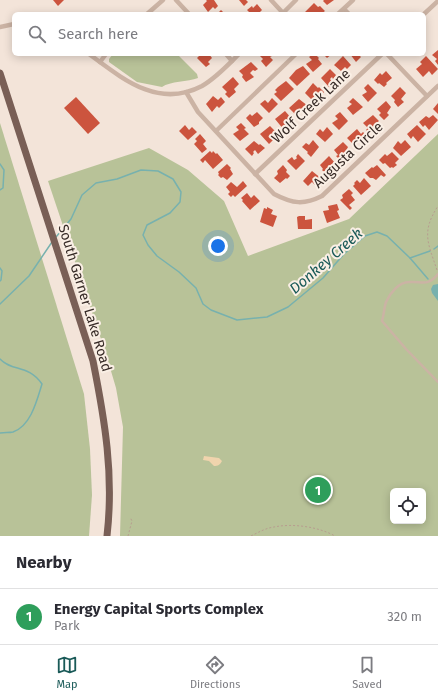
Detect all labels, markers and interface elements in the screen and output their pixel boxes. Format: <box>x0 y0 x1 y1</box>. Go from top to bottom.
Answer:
search box <box>12 12 426 56</box>
icon: search <box>26 23 48 45</box>
text: Search here <box>58 25 138 43</box>
street label: Wolf Creek Lane <box>268 65 354 147</box>
street label: Augusta Circle <box>310 118 386 192</box>
street label: South Garner Lake Road <box>55 222 115 374</box>
water label: Donkey Creek <box>286 224 366 298</box>
your location <box>208 236 228 256</box>
pin: 1 <box>305 475 331 505</box>
map controls <box>390 488 426 524</box>
button: locate <box>390 488 426 524</box>
text: Nearby <box>16 552 71 573</box>
text: Energy Capital Sports Complex <box>54 600 263 618</box>
text: 1 <box>26 609 32 624</box>
text: 320 m <box>387 609 422 624</box>
text: Park <box>54 618 80 633</box>
tab: Map <box>56 654 78 691</box>
tab: Directions <box>190 654 240 691</box>
tab: Saved <box>352 654 382 691</box>

